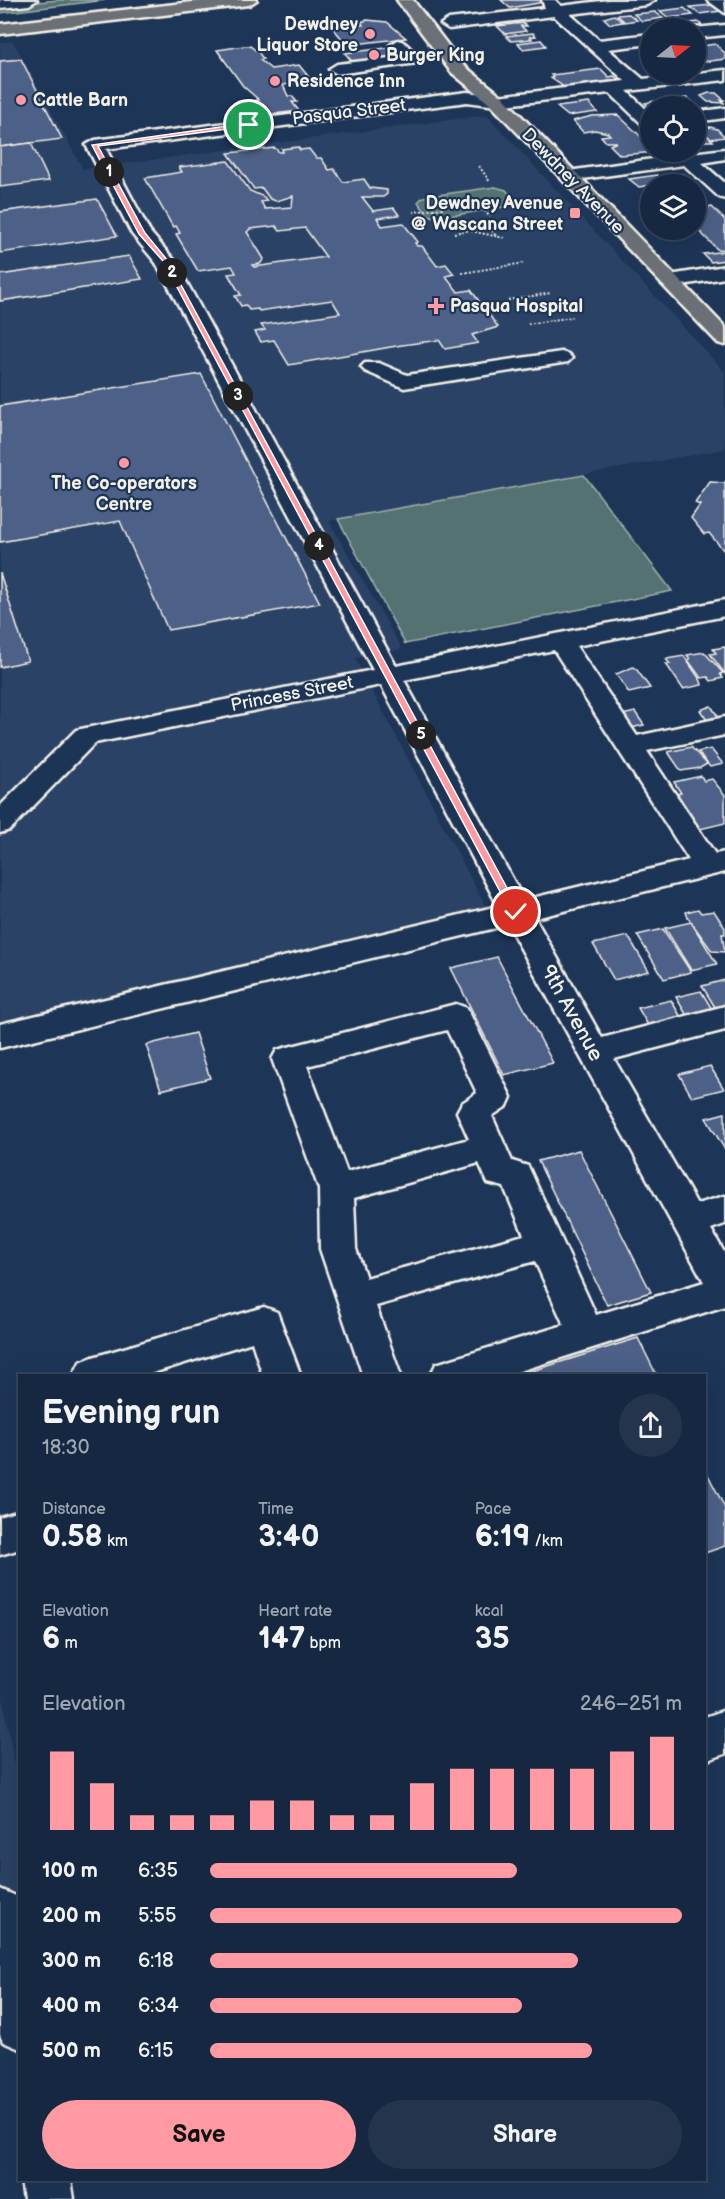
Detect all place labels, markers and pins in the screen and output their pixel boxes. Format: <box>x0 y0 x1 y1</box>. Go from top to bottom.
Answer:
place label: Dewdney Liquor Store <box>256 14 359 56</box>
marker: Dewdney Liquor Store <box>363 27 377 41</box>
place label: Burger King <box>386 45 485 66</box>
marker: Burger King <box>367 48 381 62</box>
place label: Residence Inn <box>287 71 405 92</box>
marker: Residence Inn <box>268 74 282 88</box>
place label: Cattle Barn <box>33 90 128 111</box>
marker: Cattle Barn <box>14 93 28 107</box>
pin <box>223 99 274 150</box>
pin: 1 <box>94 157 124 187</box>
place label: Dewdney Avenue @ Wascana Street <box>411 193 563 235</box>
marker: Dewdney Avenue @ Wascana Street <box>568 206 582 220</box>
pin: 2 <box>157 258 187 288</box>
place label: Pasqua Hospital <box>450 296 583 317</box>
marker: Pasqua Hospital <box>427 297 445 315</box>
pin: 3 <box>223 381 253 411</box>
marker: The Co-operators Centre <box>117 456 131 470</box>
place label: The Co-operators Centre <box>51 473 197 515</box>
pin: 4 <box>304 531 334 561</box>
pin: 5 <box>406 720 436 750</box>
pin <box>490 886 541 937</box>

